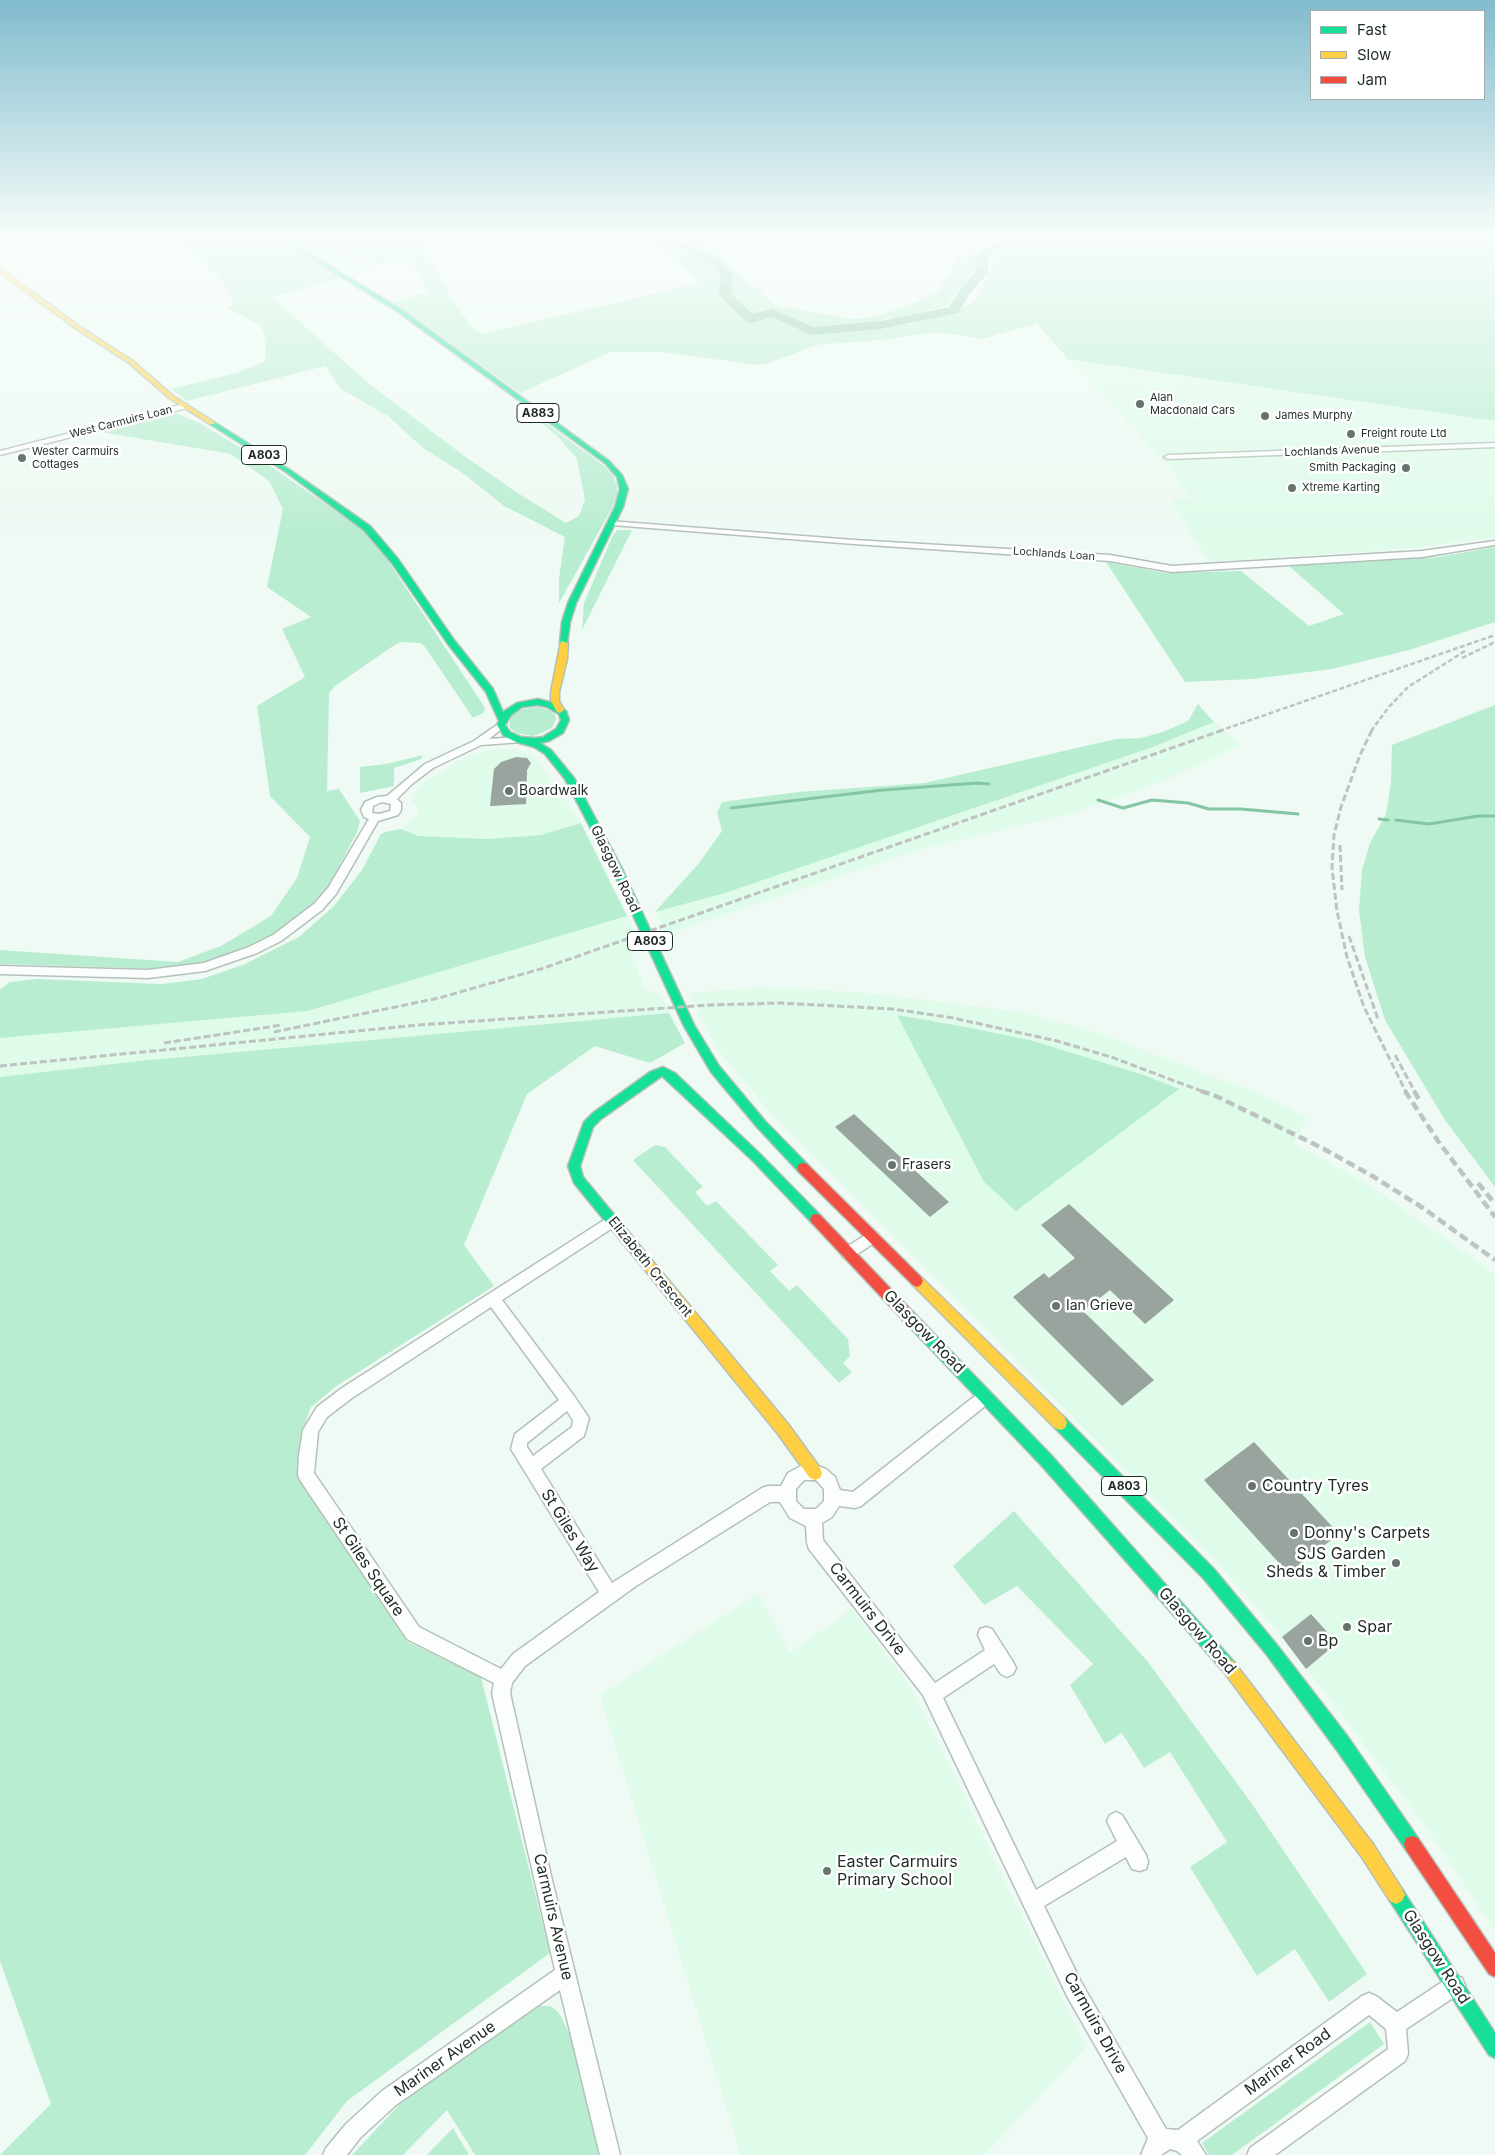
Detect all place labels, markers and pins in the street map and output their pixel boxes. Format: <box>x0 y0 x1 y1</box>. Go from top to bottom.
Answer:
place label: Alan Macdonald Cars <box>1150 391 1235 417</box>
marker: Alan Macdonald Cars <box>1134 398 1146 410</box>
place label: James Murphy <box>1275 409 1352 423</box>
marker: James Murphy <box>1259 410 1271 422</box>
place label: Freight route Ltd <box>1361 427 1446 441</box>
marker: Freight route Ltd <box>1345 428 1357 440</box>
place label: Wester Carmuirs Cottages <box>32 445 119 471</box>
marker: Wester Carmuirs Cottages <box>16 452 28 464</box>
place label: Smith Packaging <box>1309 461 1396 475</box>
marker: Smith Packaging <box>1400 462 1412 474</box>
place label: Xtreme Karting <box>1302 481 1380 495</box>
marker: Xtreme Karting <box>1286 482 1298 494</box>
place label: Boardwalk <box>519 783 589 799</box>
marker: Boardwalk <box>503 785 515 797</box>
place label: Frasers <box>902 1157 951 1173</box>
marker: Frasers <box>886 1159 898 1171</box>
place label: Ian Grieve <box>1066 1298 1133 1314</box>
marker: Ian Grieve <box>1050 1300 1062 1312</box>
place label: Country Tyres <box>1262 1476 1369 1496</box>
marker: Country Tyres <box>1246 1480 1258 1492</box>
place label: Donny's Carpets <box>1304 1523 1430 1543</box>
marker: Donny's Carpets <box>1288 1527 1300 1539</box>
place label: SJS Garden Sheds & Timber <box>1266 1544 1386 1582</box>
marker: SJS Garden Sheds & Timber <box>1390 1557 1402 1569</box>
place label: Spar <box>1357 1617 1392 1637</box>
marker: Spar <box>1341 1621 1353 1633</box>
place label: Bp <box>1318 1631 1338 1651</box>
marker: Bp <box>1302 1635 1314 1647</box>
place label: Easter Carmuirs Primary School <box>837 1852 958 1890</box>
marker: Easter Carmuirs Primary School <box>821 1865 833 1877</box>

